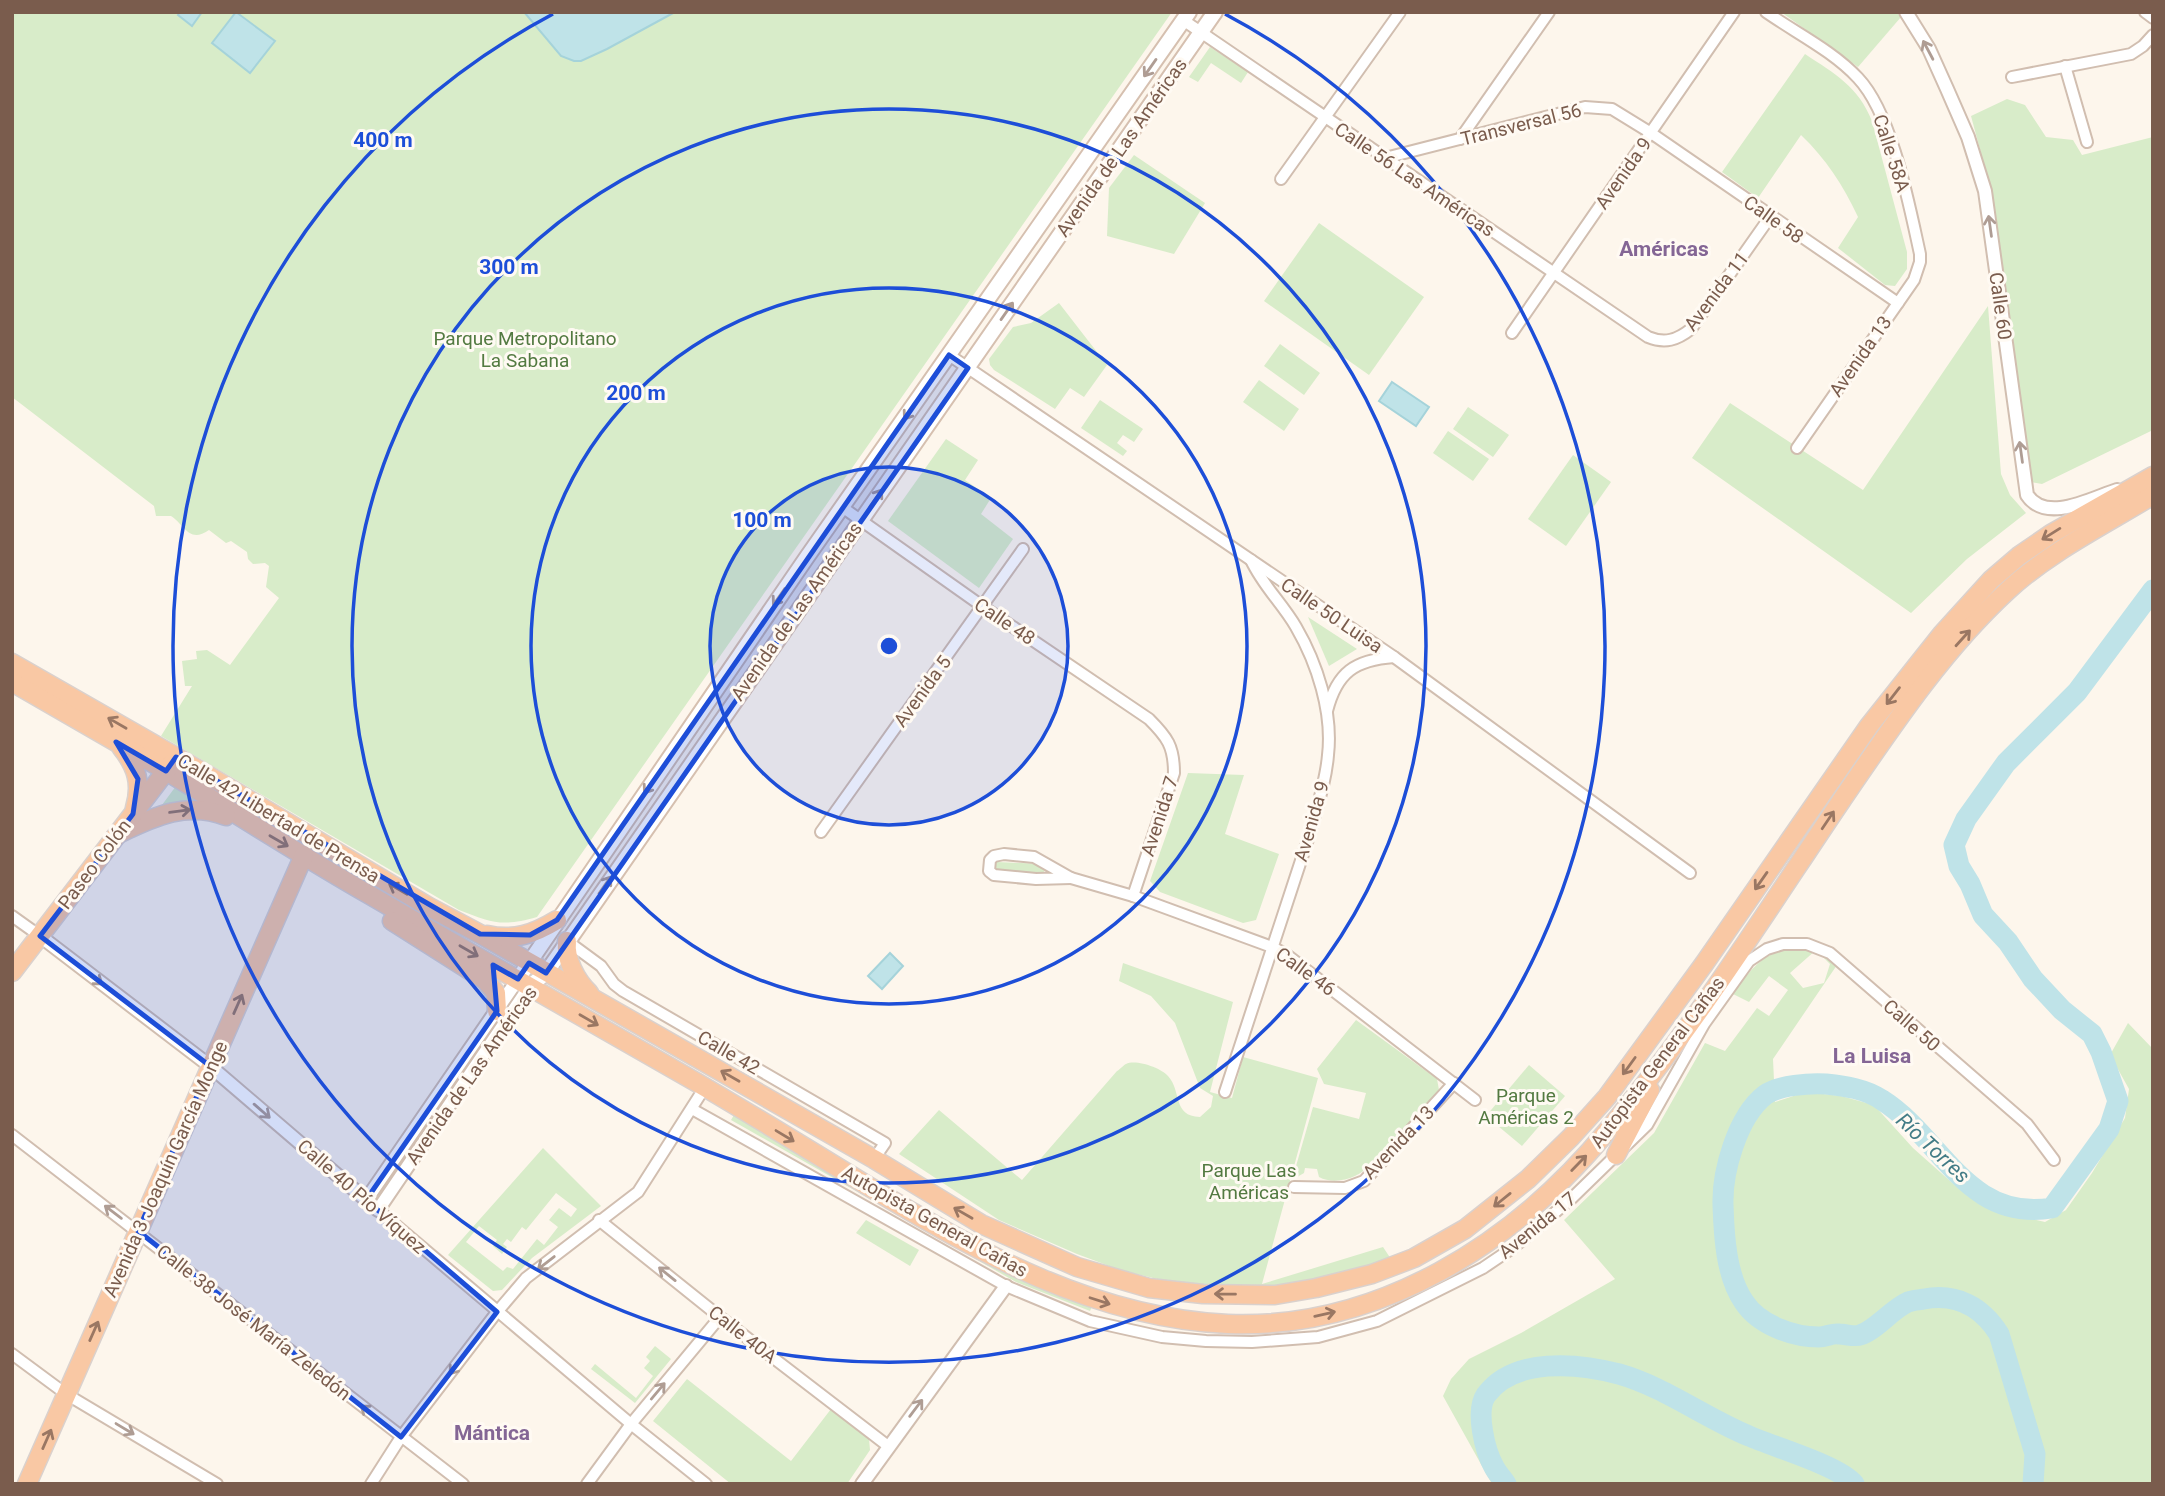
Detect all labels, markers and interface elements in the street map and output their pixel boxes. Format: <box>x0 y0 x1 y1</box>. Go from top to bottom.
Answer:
one-way arrow <box>1921 40 1935 60</box>
street label: Avenida de Las Américas <box>1051 54 1192 241</box>
one-way arrow <box>1143 58 1157 77</box>
street label: Transversal 56 <box>1458 98 1584 151</box>
street label: Calle 58A <box>1868 111 1915 196</box>
street label: Calle 56 Las Américas <box>1330 117 1499 242</box>
text: 400 m <box>353 128 413 152</box>
street label: Avenida 9 <box>1590 133 1657 214</box>
street label: Calle 58 <box>1739 190 1808 248</box>
one-way arrow <box>1983 215 1996 238</box>
district label: Américas <box>1619 237 1709 261</box>
street label: Avenida 11 <box>1679 247 1754 335</box>
text: 300 m <box>479 255 539 279</box>
street label: Calle 60 <box>1984 271 2017 341</box>
one-way arrow <box>1000 302 1014 321</box>
street label: Avenida 13 <box>1824 311 1897 401</box>
park label: Parque Metropolitano La Sabana <box>433 327 617 372</box>
text: 200 m <box>606 381 666 405</box>
one-way arrow <box>903 401 917 420</box>
one-way arrow <box>2014 441 2027 463</box>
one-way arrow <box>869 489 883 508</box>
text: 100 m <box>732 508 792 532</box>
street label: Avenida de Las Américas <box>726 518 867 705</box>
one-way arrow <box>2042 528 2062 542</box>
street label: Calle 50 Luisa <box>1276 573 1387 658</box>
one-way arrow <box>772 587 786 606</box>
street label: Calle 48 <box>970 593 1039 650</box>
one-way arrow <box>1955 629 1971 647</box>
centre of rings <box>877 634 901 658</box>
street label: Avenida 5 <box>889 651 956 731</box>
one-way arrow <box>1885 686 1901 704</box>
one-way arrow <box>107 716 128 729</box>
street label: Calle 42 Libertad de Prensa <box>173 749 384 888</box>
street label: Avenida 7 <box>1136 773 1183 859</box>
one-way arrow <box>643 775 657 794</box>
street label: Avenida 9 <box>1289 778 1334 864</box>
one-way arrow <box>168 804 191 817</box>
one-way arrow <box>1821 811 1835 830</box>
street label: Paseo Colón <box>53 815 136 914</box>
one-way arrow <box>269 834 289 848</box>
one-way arrow <box>1754 871 1768 890</box>
one-way arrow <box>598 876 612 895</box>
one-way arrow <box>389 882 409 896</box>
street label: Calle 46 <box>1271 942 1340 1001</box>
one-way arrow <box>458 944 478 958</box>
one-way arrow <box>84 970 103 985</box>
street label: Autopista General Cañas <box>1585 972 1729 1153</box>
street label: Avenida de Las Américas <box>401 982 542 1169</box>
one-way arrow <box>232 993 245 1015</box>
street label: Calle 50 <box>1878 994 1945 1056</box>
one-way arrow <box>578 1014 599 1027</box>
street label: Calle 42 <box>694 1025 764 1079</box>
street label: Avenida 3 Joaquín García Monge <box>98 1038 233 1301</box>
district label: La Luisa <box>1833 1044 1911 1068</box>
one-way arrow <box>1622 1056 1636 1075</box>
one-way arrow <box>720 1069 741 1082</box>
park label: Parque Américas 2 <box>1478 1084 1574 1129</box>
street label: Avenida 13 <box>1358 1101 1439 1184</box>
one-way arrow <box>253 1103 271 1118</box>
water label: Río Torres <box>1891 1108 1975 1188</box>
one-way arrow <box>775 1128 794 1143</box>
street label: Calle 40 Pío Víquez <box>293 1134 431 1258</box>
one-way arrow <box>1571 1155 1588 1172</box>
park label: Parque Las Américas <box>1202 1159 1296 1204</box>
street label: Autopista General Cañas <box>838 1161 1032 1282</box>
street label: Avenida 17 <box>1494 1187 1581 1264</box>
one-way arrow <box>1494 1192 1512 1207</box>
one-way arrow <box>104 1205 123 1220</box>
one-way arrow <box>953 1206 973 1220</box>
street label: Calle 38 José María Zeledón <box>152 1240 355 1405</box>
one-way arrow <box>537 1255 555 1270</box>
one-way arrow <box>658 1267 676 1282</box>
one-way arrow <box>1213 1288 1236 1301</box>
one-way arrow <box>1089 1296 1111 1308</box>
street label: Calle 40A <box>704 1301 782 1369</box>
one-way arrow <box>1313 1307 1336 1320</box>
one-way arrow <box>88 1321 101 1343</box>
one-way arrow <box>448 1357 463 1375</box>
one-way arrow <box>650 1382 666 1400</box>
one-way arrow <box>908 1400 923 1418</box>
one-way arrow <box>361 1405 379 1420</box>
district label: Mántica <box>454 1421 530 1445</box>
one-way arrow <box>114 1422 134 1436</box>
one-way arrow <box>41 1429 54 1450</box>

